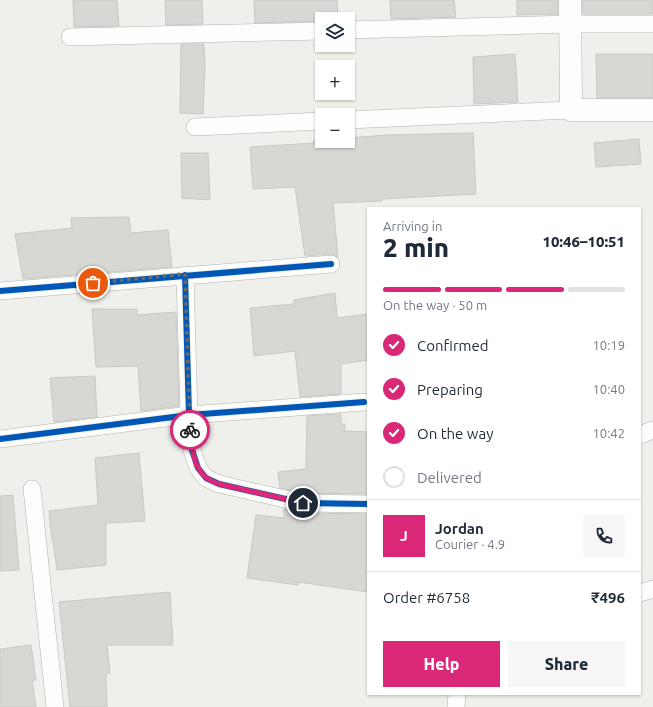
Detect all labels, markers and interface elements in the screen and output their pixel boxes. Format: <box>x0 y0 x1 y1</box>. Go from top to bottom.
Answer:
map controls <box>315 12 355 148</box>
button: layers <box>315 12 355 52</box>
button: + <box>315 60 355 100</box>
button: − <box>315 108 355 148</box>
text: Arriving in <box>383 219 442 233</box>
text: 2 min <box>383 233 449 262</box>
text: 10:46–10:51 <box>542 233 625 250</box>
pin <box>76 266 110 300</box>
icon: bag <box>82 272 104 294</box>
text: On the way · 50 m <box>383 298 487 312</box>
icon: check <box>383 334 405 356</box>
text: Confirmed <box>417 337 489 354</box>
text: 10:19 <box>592 338 625 352</box>
icon: check <box>383 378 405 400</box>
text: Preparing <box>417 381 483 398</box>
text: 10:40 <box>592 382 625 396</box>
courier <box>170 410 210 450</box>
icon: bike <box>179 419 201 441</box>
icon: check <box>383 422 405 444</box>
text: On the way <box>417 425 493 442</box>
text: 10:42 <box>592 426 625 440</box>
text: Delivered <box>417 469 482 486</box>
pin <box>286 486 320 520</box>
icon: home <box>292 492 314 514</box>
button: phone <box>583 515 625 557</box>
text: Jordan <box>435 520 484 537</box>
text: J <box>400 527 408 544</box>
text: Courier · 4.9 <box>435 537 505 551</box>
text: Order #6758 <box>383 589 470 606</box>
text: ₹496 <box>591 589 625 606</box>
button: Help <box>383 641 500 687</box>
button: Share <box>508 641 625 687</box>

